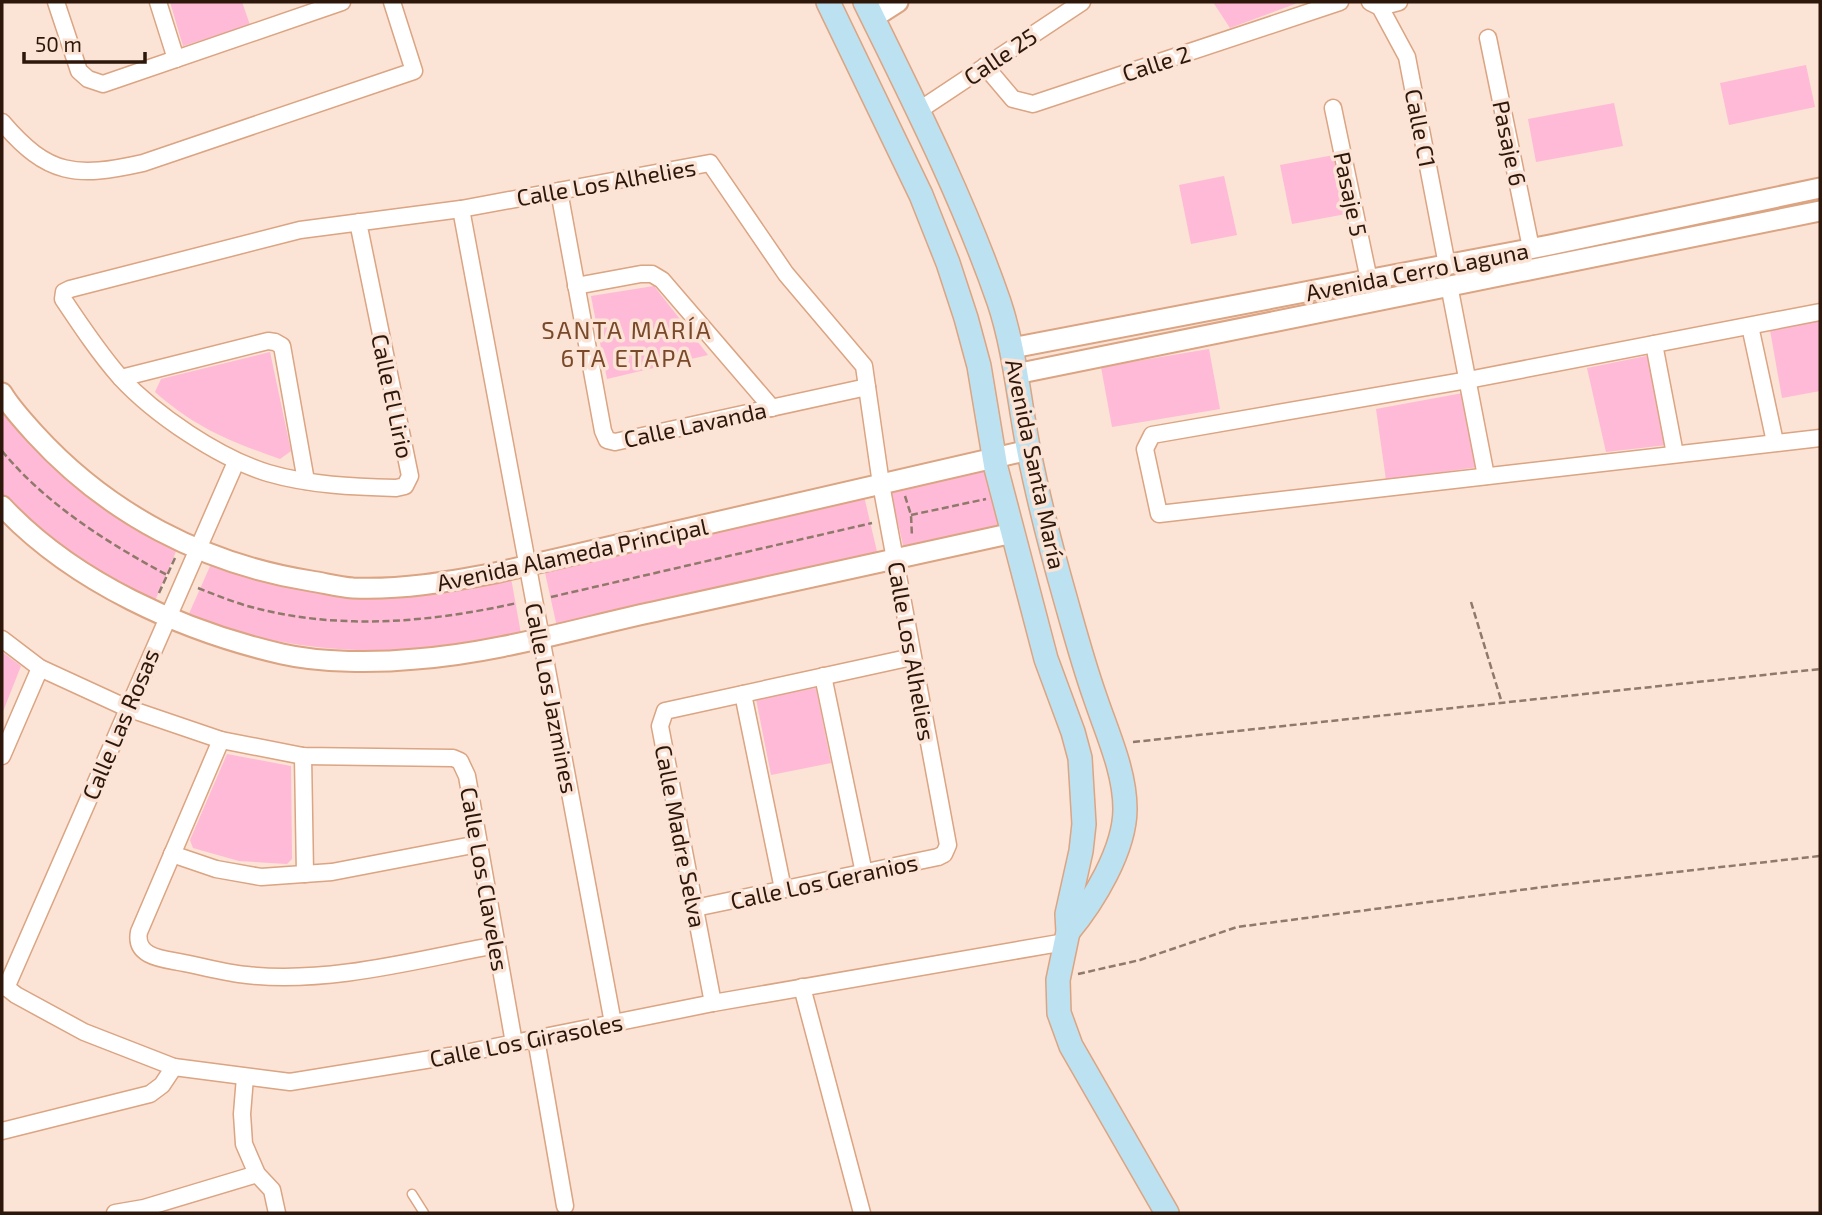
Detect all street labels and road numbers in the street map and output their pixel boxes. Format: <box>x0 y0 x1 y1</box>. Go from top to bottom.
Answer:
street label: Calle 25 <box>958 21 1042 91</box>
street label: Calle 2 <box>1118 39 1194 87</box>
street label: Calle C1 <box>1400 86 1442 170</box>
street label: Pasaje 6 <box>1487 98 1533 188</box>
street label: Pasaje 5 <box>1328 149 1374 239</box>
street label: Calle Los Alhelies <box>514 152 698 212</box>
street label: Avenida Cerro Laguna <box>1303 236 1531 306</box>
street label: Calle El Lirio <box>366 331 420 461</box>
street label: Avenida Santa María <box>1000 356 1072 572</box>
street label: Calle Lavanda <box>621 395 769 453</box>
street label: Avenida Alameda Principal <box>434 512 710 596</box>
street label: Calle Los Alhelies <box>882 559 942 743</box>
street label: Calle Los Jazmines <box>520 600 584 796</box>
street label: Calle Las Rosas <box>76 644 164 804</box>
street label: Calle Madre Selva <box>650 742 712 930</box>
street label: Calle Los Claveles <box>455 785 515 973</box>
street label: Calle Los Geranios <box>728 847 920 915</box>
street label: Calle Los Girasoles <box>427 1008 625 1072</box>

